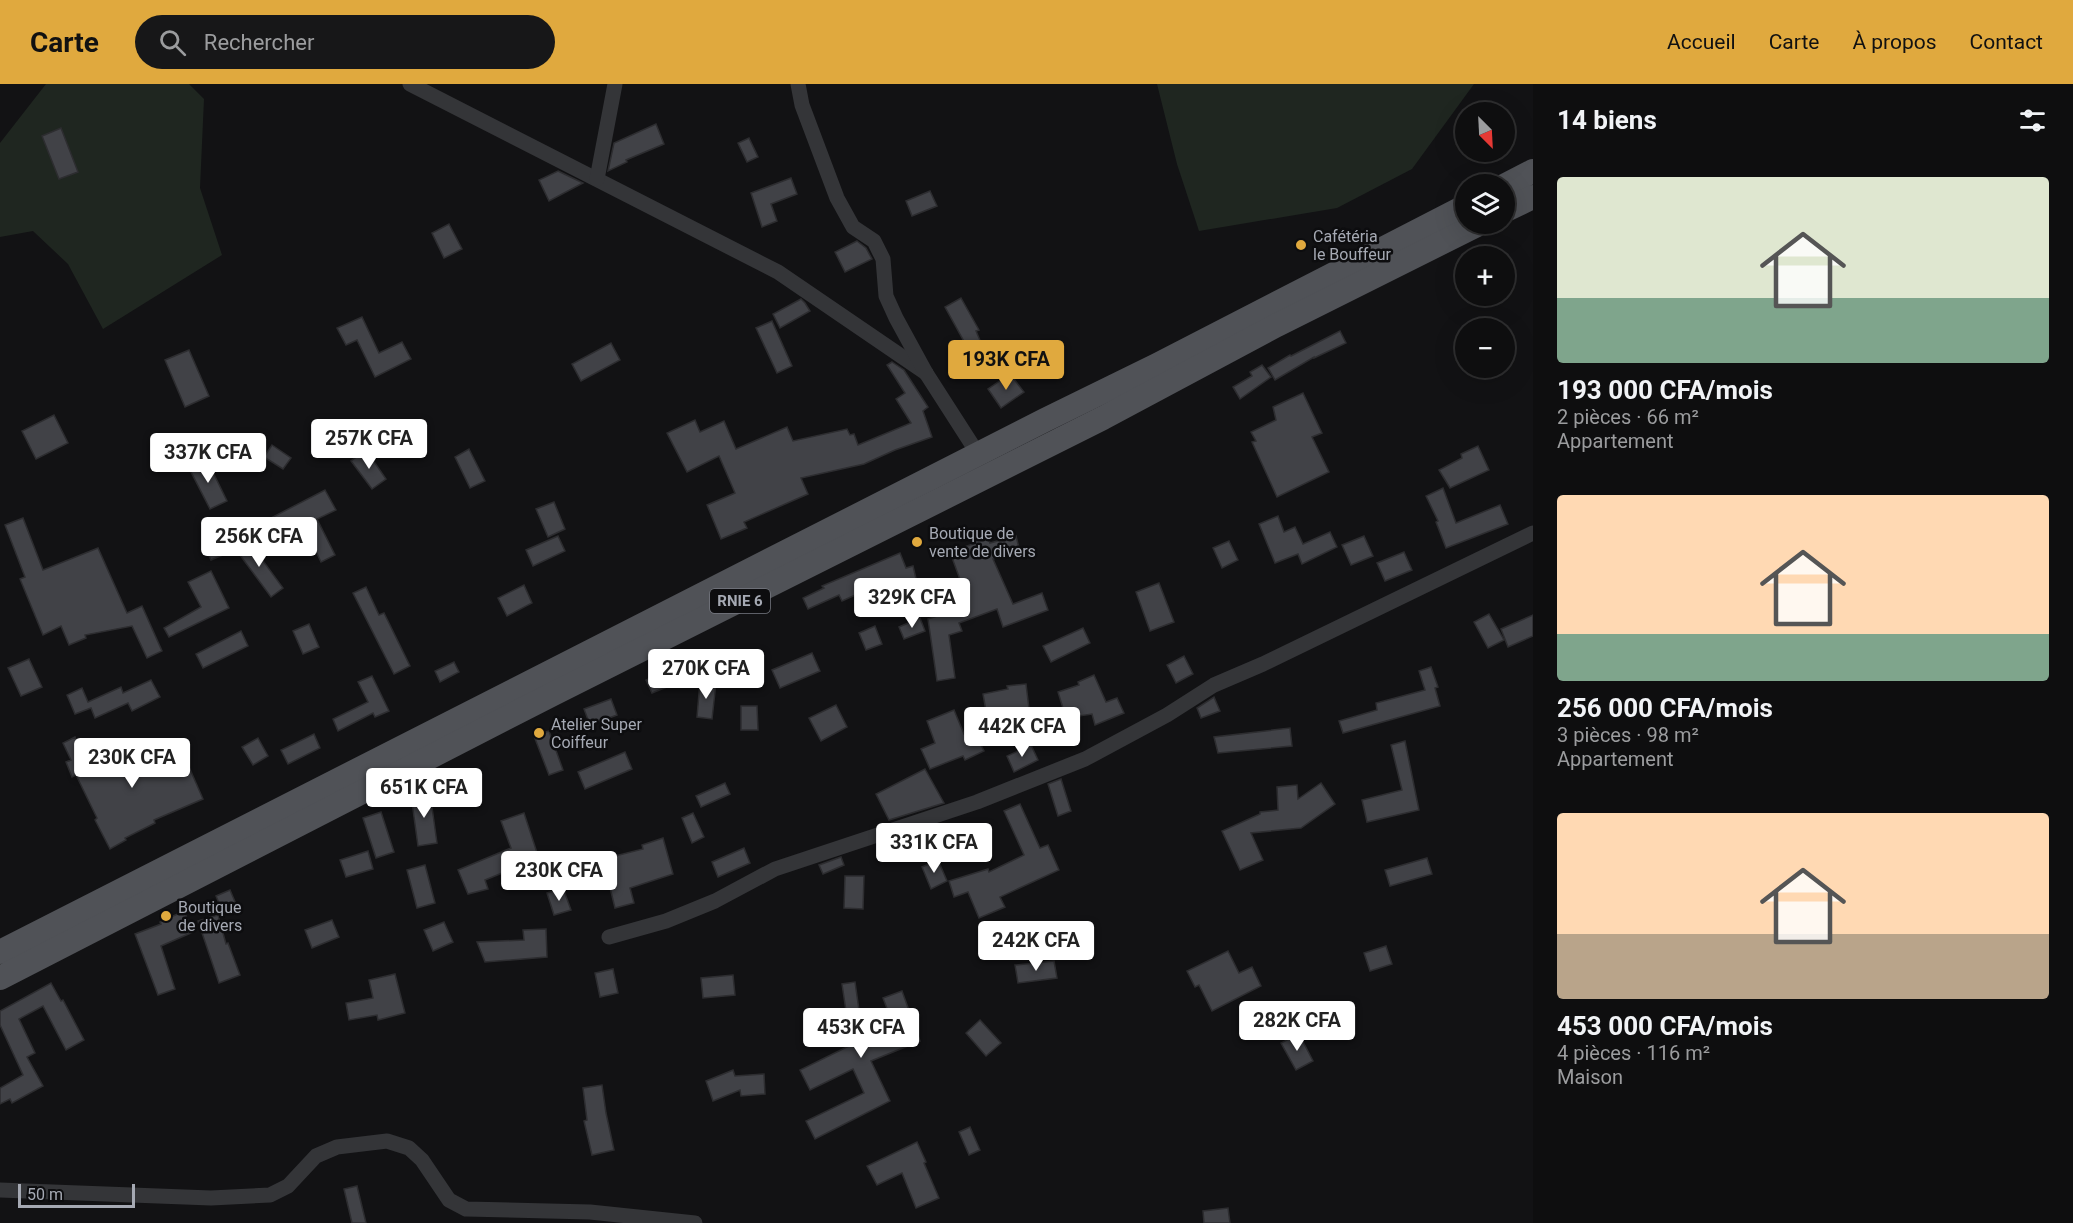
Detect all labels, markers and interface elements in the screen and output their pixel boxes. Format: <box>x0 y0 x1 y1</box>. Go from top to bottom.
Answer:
search box <box>135 15 555 69</box>
text: Carte <box>30 26 99 59</box>
icon: search <box>156 26 189 59</box>
text: Rechercher <box>204 30 314 55</box>
text: Accueil <box>1667 30 1736 54</box>
text: Carte <box>1769 30 1819 54</box>
text: À propos <box>1852 30 1937 54</box>
text: Contact <box>1970 30 2043 54</box>
north arrow <box>1455 102 1515 162</box>
map controls <box>1455 102 1515 378</box>
icon: filters <box>2016 104 2049 137</box>
text: 14 biens <box>1557 105 1657 135</box>
button: layers <box>1455 174 1515 234</box>
icon: home <box>1749 216 1857 324</box>
place label: Cafétéria le Bouffeur <box>1313 227 1392 264</box>
marker: Cafétéria le Bouffeur <box>1294 238 1308 252</box>
button: + <box>1455 246 1515 306</box>
button: − <box>1455 318 1515 378</box>
pin: 193K CFA <box>944 340 1068 391</box>
text: 193K CFA <box>962 347 1050 371</box>
text: 193 000 CFA/mois <box>1557 375 1773 405</box>
text: 2 pièces · 66 m² <box>1557 405 1699 429</box>
pin: 257K CFA <box>307 419 431 470</box>
text: 257K CFA <box>325 426 413 450</box>
text: Appartement <box>1557 429 1674 453</box>
pin: 337K CFA <box>146 433 270 484</box>
text: 337K CFA <box>164 440 252 464</box>
pin: 256K CFA <box>197 517 321 568</box>
text: 256K CFA <box>215 524 303 548</box>
place label: Boutique de vente de divers <box>929 524 1036 561</box>
icon: home <box>1749 534 1857 642</box>
marker: Boutique de vente de divers <box>910 535 924 549</box>
pin: 329K CFA <box>850 578 974 629</box>
text: 329K CFA <box>868 585 956 609</box>
road number: RNIE 6 <box>710 589 770 613</box>
pin: 270K CFA <box>644 649 768 700</box>
text: 270K CFA <box>662 656 750 680</box>
text: 256 000 CFA/mois <box>1557 693 1773 723</box>
pin: 442K CFA <box>960 707 1084 758</box>
text: 442K CFA <box>978 714 1066 738</box>
place label: Atelier Super Coiffeur <box>551 715 642 752</box>
text: 3 pièces · 98 m² <box>1557 723 1699 747</box>
marker: Atelier Super Coiffeur <box>532 726 546 740</box>
pin: 230K CFA <box>70 738 194 789</box>
text: 230K CFA <box>88 745 176 769</box>
text: Appartement <box>1557 747 1674 771</box>
pin: 651K CFA <box>362 768 486 819</box>
text: 651K CFA <box>380 775 468 799</box>
pin: 331K CFA <box>872 823 996 874</box>
text: 331K CFA <box>890 830 978 854</box>
pin: 230K CFA <box>497 851 621 902</box>
icon: home <box>1749 852 1857 960</box>
text: 230K CFA <box>515 858 603 882</box>
place label: Boutique de divers <box>178 898 242 935</box>
marker: Boutique de divers <box>159 909 173 923</box>
pin: 242K CFA <box>974 921 1098 972</box>
text: 242K CFA <box>992 928 1080 952</box>
pin: 282K CFA <box>1235 1001 1359 1052</box>
pin: 453K CFA <box>799 1008 923 1059</box>
text: 282K CFA <box>1253 1008 1341 1032</box>
text: 453 000 CFA/mois <box>1557 1011 1773 1041</box>
text: 453K CFA <box>817 1015 905 1039</box>
text: 4 pièces · 116 m² <box>1557 1041 1710 1065</box>
text: Maison <box>1557 1065 1623 1089</box>
scale bar <box>18 1181 135 1208</box>
text: 50 m <box>27 1185 63 1204</box>

